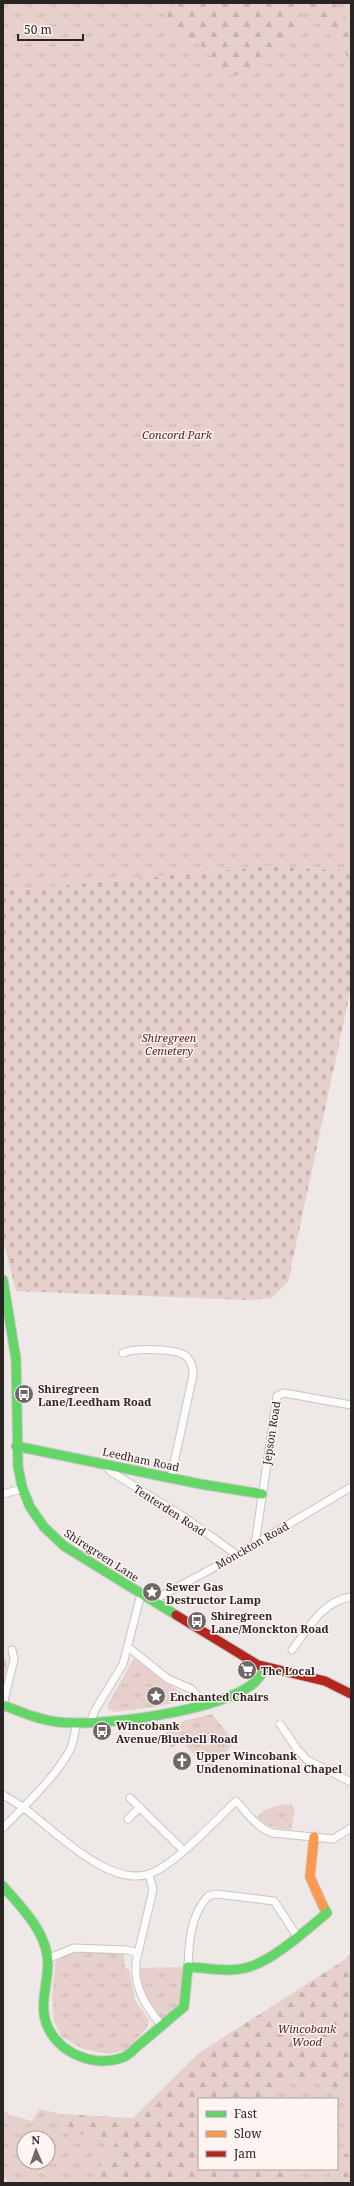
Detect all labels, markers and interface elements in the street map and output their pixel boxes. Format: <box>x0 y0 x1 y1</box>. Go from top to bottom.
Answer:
scale bar <box>18 16 83 42</box>
text: 50 m <box>24 21 52 38</box>
park label: Concord Park <box>142 427 213 442</box>
park label: Shiregreen Cemetery <box>142 1030 197 1058</box>
place label: Shiregreen Lane/Leedham Road <box>38 1381 151 1409</box>
bus stop icon: Shiregreen Lane/Leedham Road <box>13 1383 35 1405</box>
street label: Jepson Road <box>258 1400 283 1467</box>
street label: Leedham Road <box>101 1444 181 1475</box>
street label: Tenterden Road <box>131 1481 209 1539</box>
street label: Monckton Road <box>213 1518 292 1572</box>
street label: Shiregreen Lane <box>62 1525 142 1585</box>
place label: Sewer Gas Destructor Lamp <box>166 1579 261 1607</box>
place icon: Sewer Gas Destructor Lamp <box>141 1581 163 1603</box>
place label: Shiregreen Lane/Monckton Road <box>211 1608 329 1636</box>
bus stop icon: Shiregreen Lane/Monckton Road <box>186 1610 208 1632</box>
supermarket icon: The Local <box>236 1659 258 1681</box>
place label: The Local <box>261 1663 315 1678</box>
place icon: Enchanted Chairs <box>145 1685 167 1707</box>
place label: Enchanted Chairs <box>170 1689 269 1704</box>
place label: Wincobank Avenue/Bluebell Road <box>116 1718 238 1746</box>
bus stop icon: Wincobank Avenue/Bluebell Road <box>91 1720 113 1742</box>
place label: Upper Wincobank Undenominational Chapel <box>196 1748 342 1776</box>
church icon: Upper Wincobank Undenominational Chapel <box>171 1750 193 1772</box>
park label: Wincobank Wood <box>278 2021 337 2049</box>
legend <box>198 2098 338 2170</box>
text: Fast <box>234 2105 257 2122</box>
text: Slow <box>234 2125 262 2142</box>
north arrow <box>16 2130 56 2170</box>
text: N <box>31 2132 41 2147</box>
text: Jam <box>233 2145 256 2162</box>

